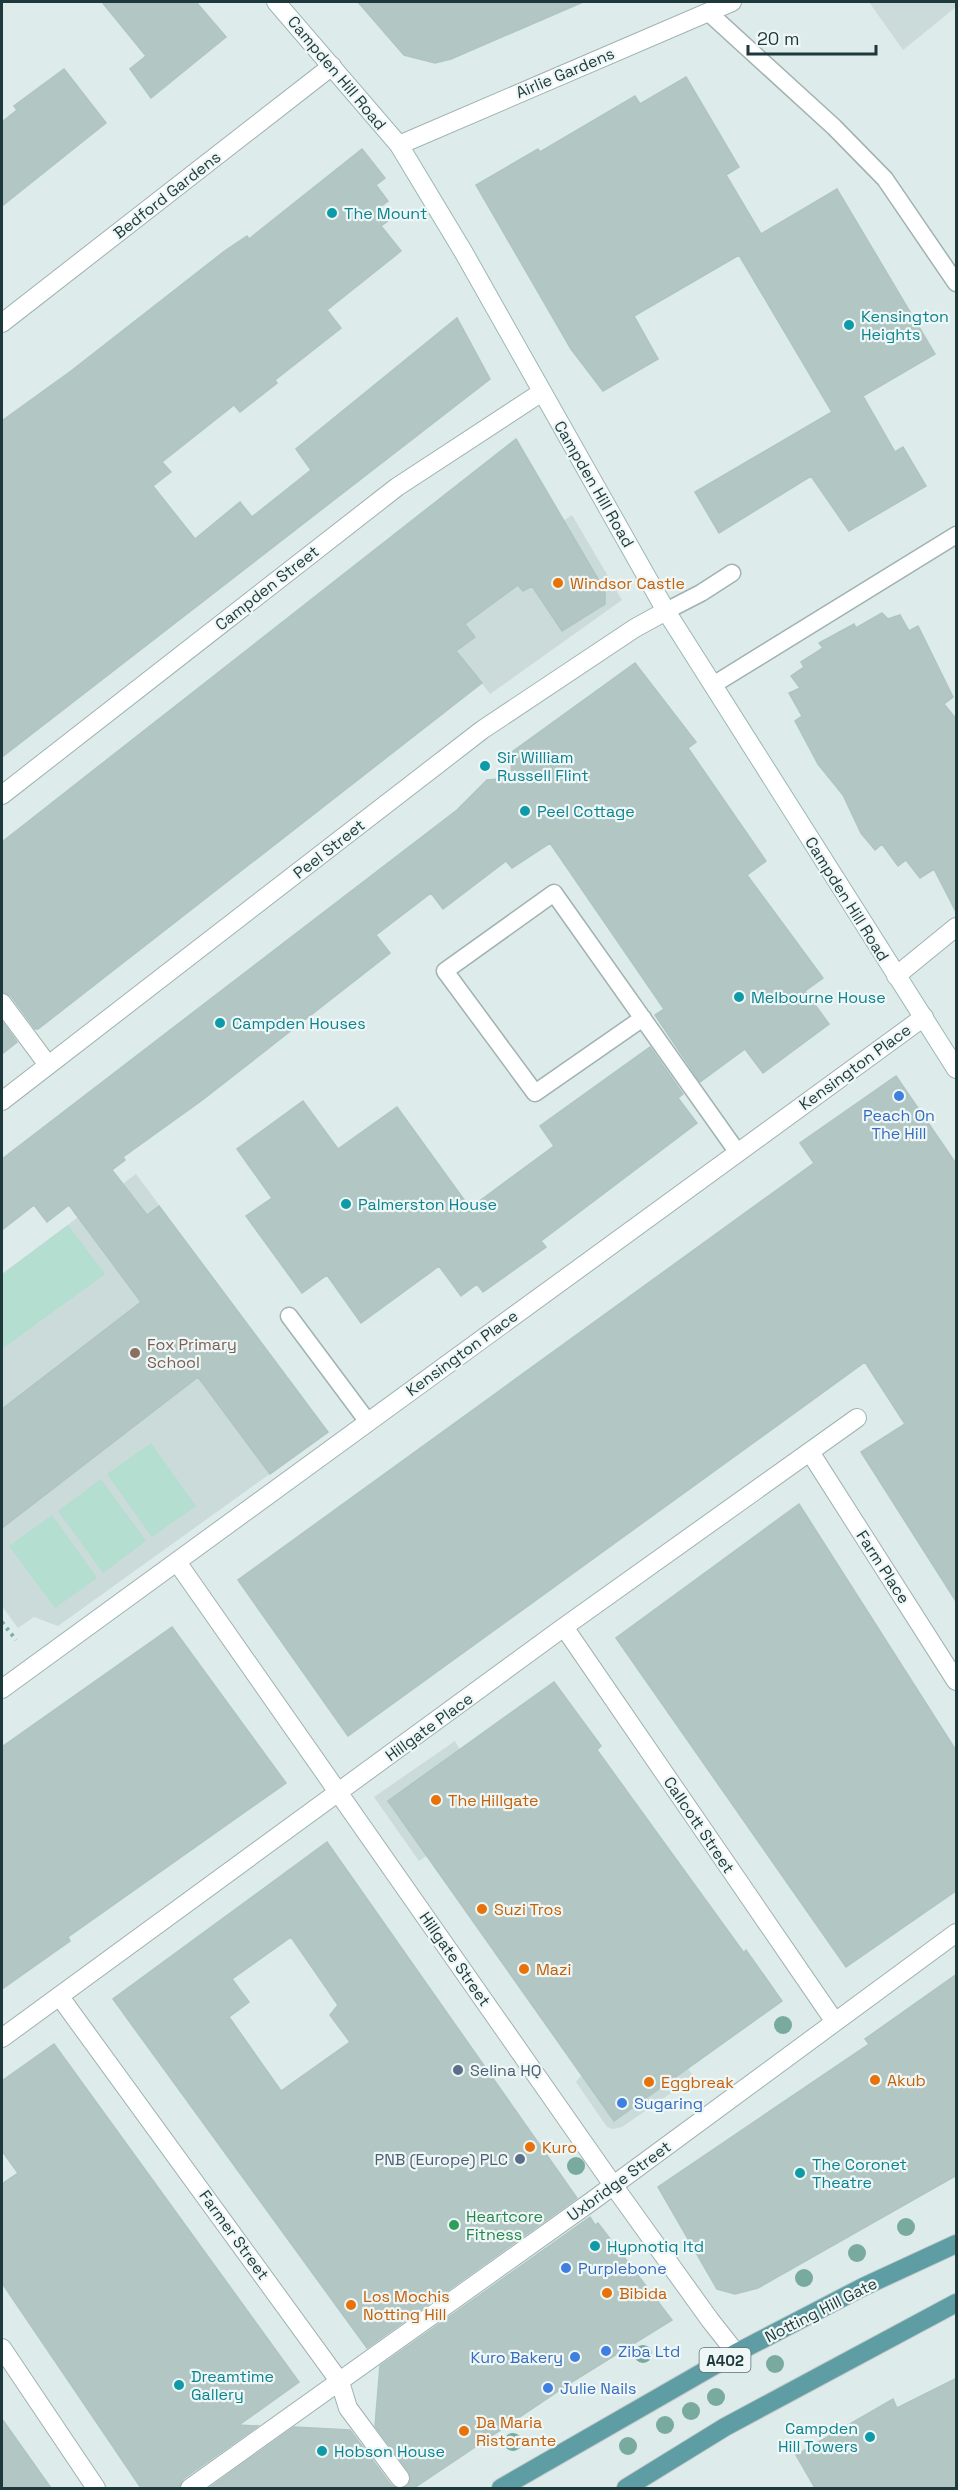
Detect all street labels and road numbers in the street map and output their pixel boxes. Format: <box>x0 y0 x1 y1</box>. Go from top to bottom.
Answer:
street label: Campden Hill Road <box>283 12 391 134</box>
street label: Airlie Gardens <box>513 43 617 103</box>
street label: Bedford Gardens <box>109 147 225 243</box>
street label: Campden Hill Road <box>549 417 639 551</box>
street label: Campden Street <box>211 541 323 635</box>
street label: Peel Street <box>289 814 369 884</box>
street label: Campden Hill Road <box>800 833 894 965</box>
street label: Kensington Place <box>795 1019 915 1115</box>
street label: Kensington Place <box>402 1305 522 1401</box>
street label: Farm Place <box>852 1526 914 1608</box>
street label: Hillgate Place <box>381 1688 477 1766</box>
street label: Callcott Street <box>659 1773 739 1877</box>
street label: Hillgate Street <box>415 1908 495 2010</box>
street label: Uxbridge Street <box>563 2136 675 2226</box>
street label: Farmer Street <box>194 2186 274 2284</box>
street label: Notting Hill Gate <box>761 2273 881 2347</box>
road number: A402 <box>700 2348 750 2372</box>

